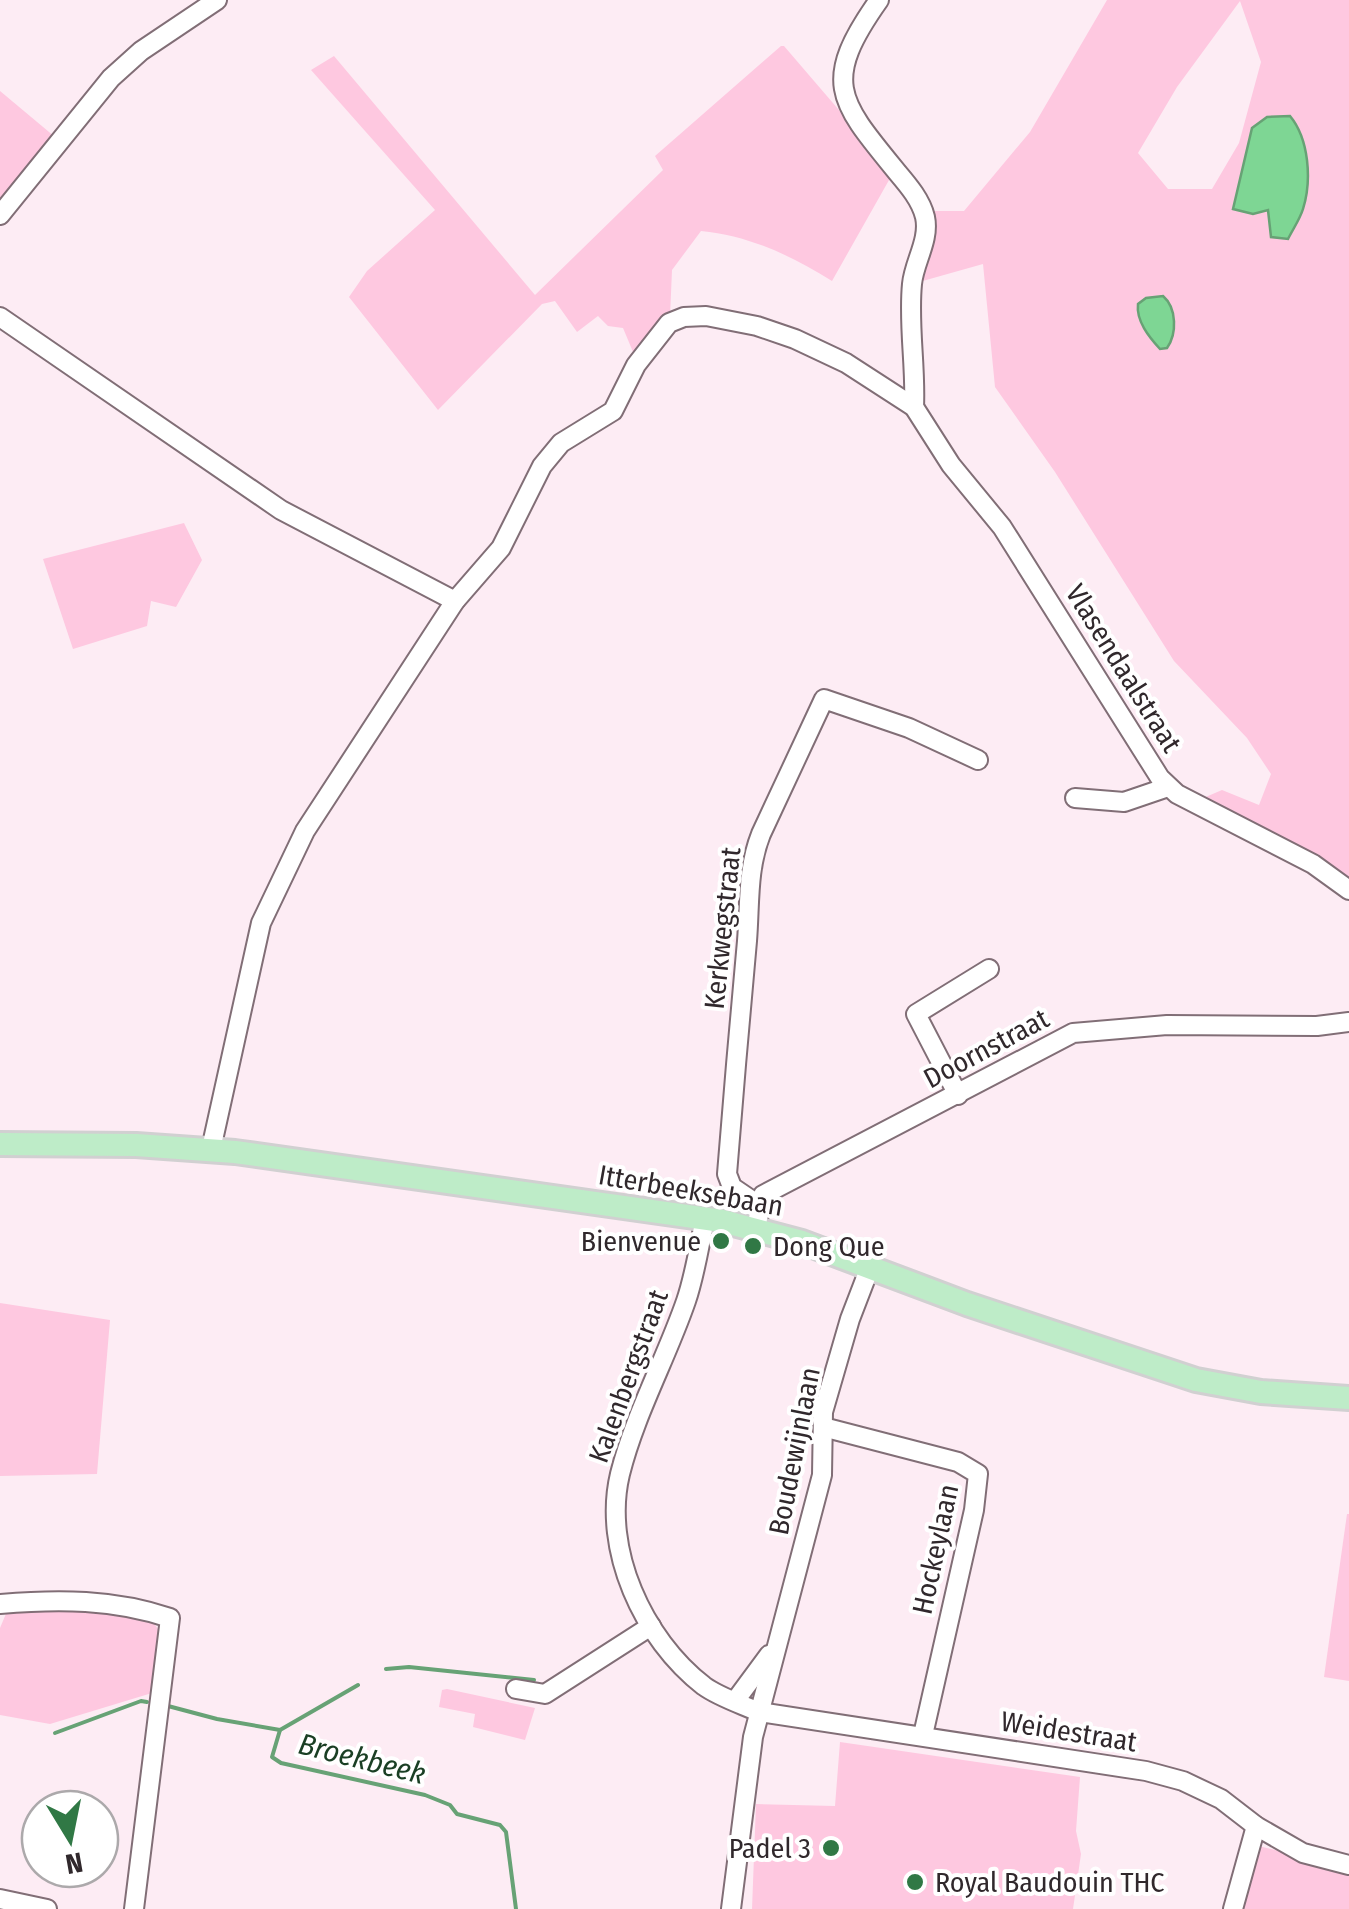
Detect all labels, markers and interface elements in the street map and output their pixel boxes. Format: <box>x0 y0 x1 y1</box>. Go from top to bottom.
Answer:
street label: Vlasendaalstraat <box>1059 578 1189 759</box>
street label: Kerkwegstraat <box>698 845 747 1011</box>
street label: Doornstraat <box>918 1001 1055 1095</box>
street label: Itterbeeksebaan <box>596 1158 786 1223</box>
place label: Bienvenue <box>581 1225 701 1258</box>
marker: Bienvenue <box>710 1230 732 1252</box>
place label: Dong Que <box>773 1230 885 1263</box>
marker: Dong Que <box>742 1235 764 1257</box>
street label: Kalenbergstraat <box>582 1284 675 1467</box>
street label: Boudewijnlaan <box>762 1364 827 1538</box>
street label: Hockeylaan <box>906 1481 965 1617</box>
street label: Weidestraat <box>999 1704 1140 1759</box>
water label: Broekbeek <box>295 1726 429 1792</box>
north arrow <box>20 1789 120 1889</box>
place label: Padel 3 <box>729 1832 811 1865</box>
marker: Padel 3 <box>820 1837 842 1859</box>
text: N <box>63 1845 85 1881</box>
place label: Royal Baudouin THC <box>935 1866 1165 1899</box>
marker: Royal Baudouin THC <box>904 1871 926 1893</box>

